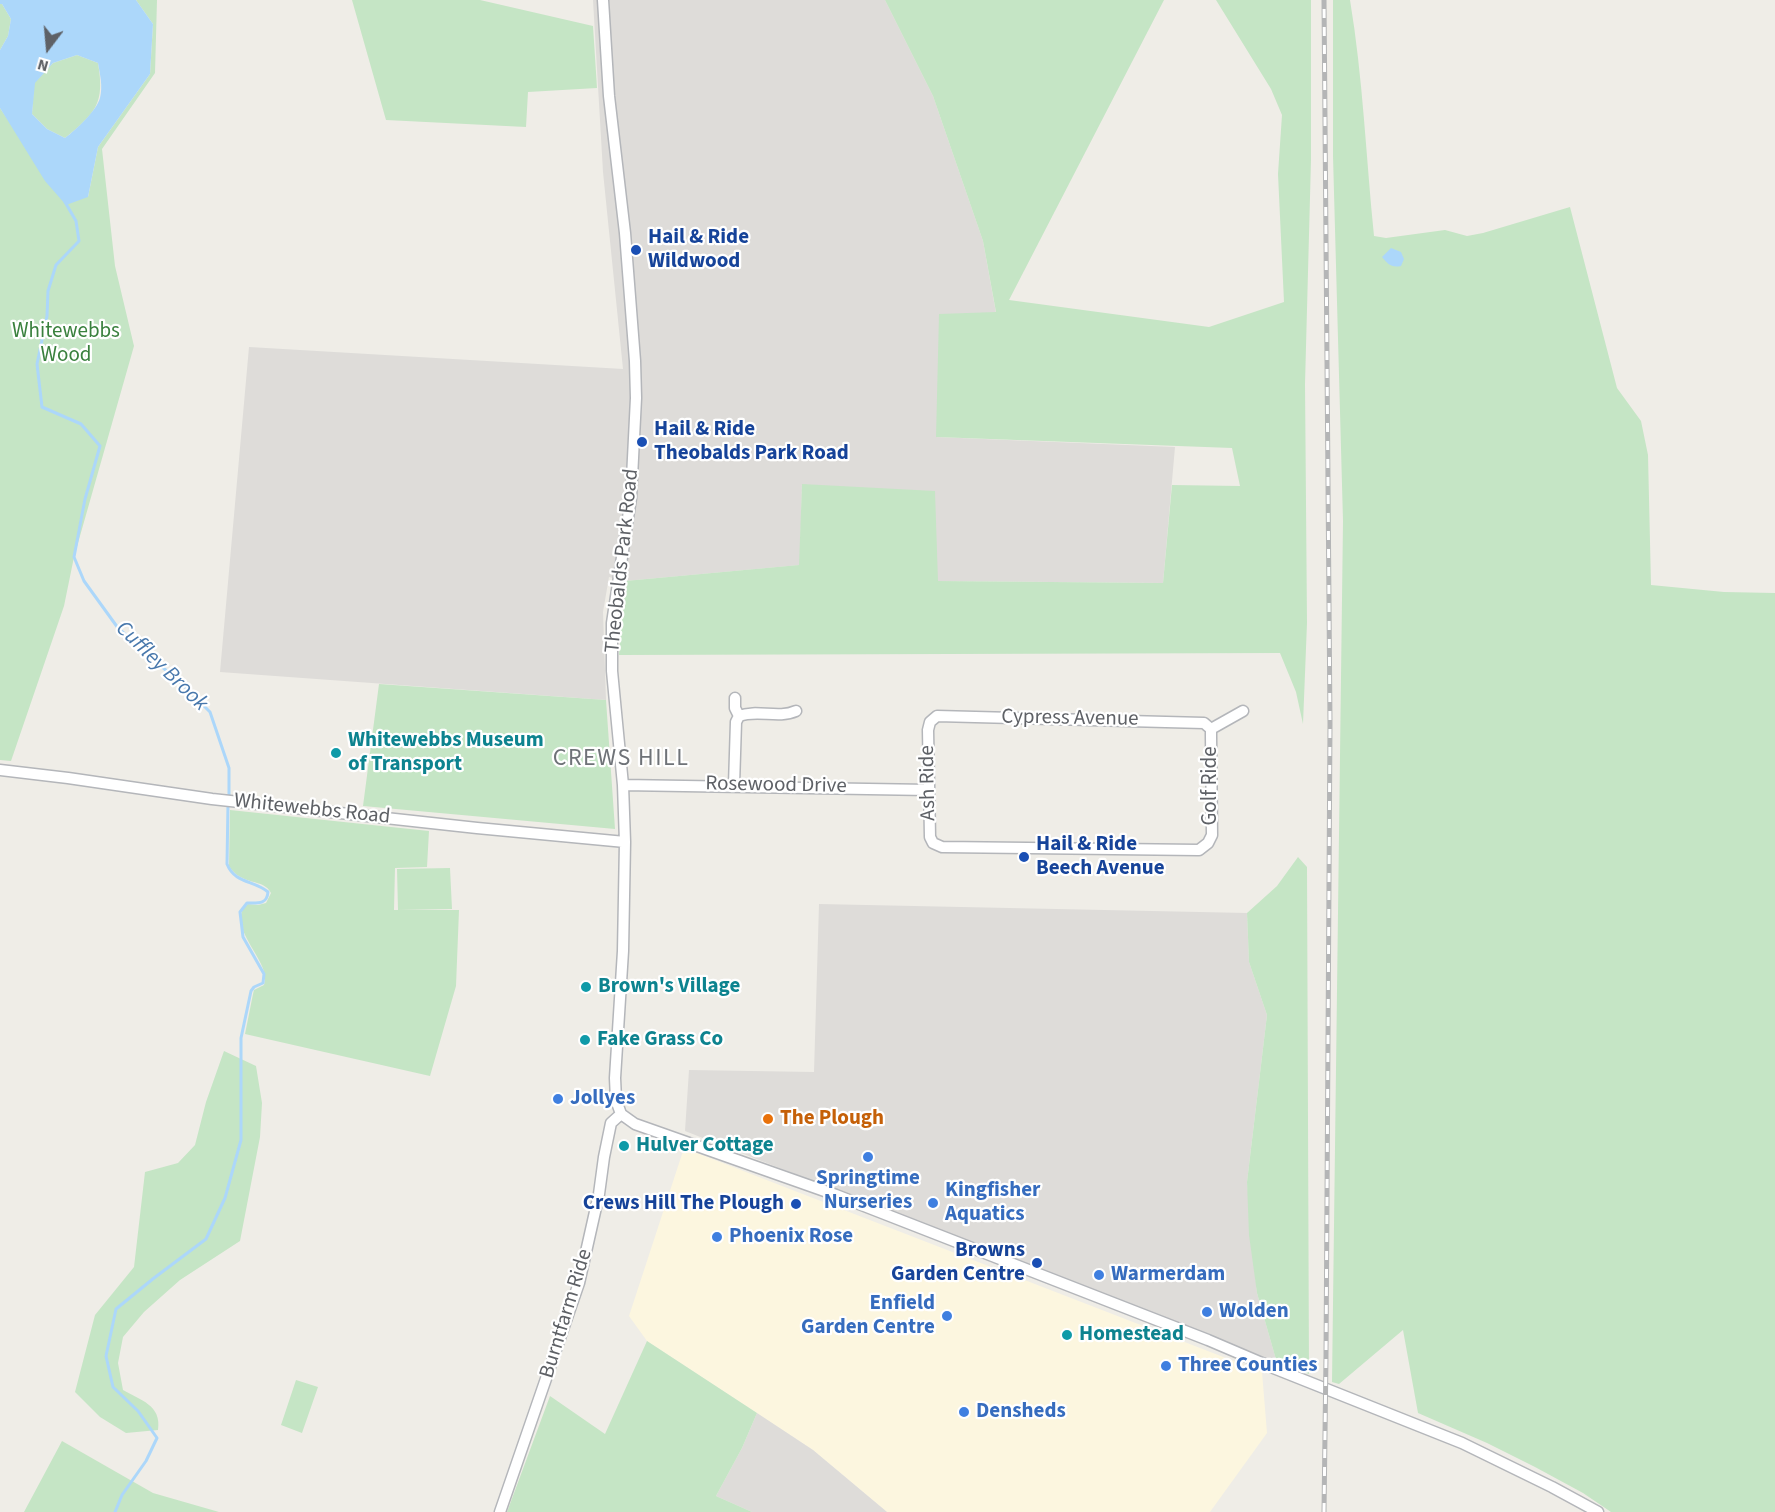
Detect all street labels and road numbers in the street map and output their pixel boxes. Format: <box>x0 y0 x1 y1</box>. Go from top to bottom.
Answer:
street label: Theobalds Park Road <box>601 468 645 654</box>
street label: Cypress Avenue <box>1001 705 1139 733</box>
street label: Ash Ride <box>916 745 942 821</box>
street label: Golf Ride <box>1198 746 1224 826</box>
street label: Rosewood Drive <box>705 772 847 800</box>
street label: Whitewebbs Road <box>233 789 391 831</box>
street label: Burntfarm Ride <box>535 1246 599 1382</box>

